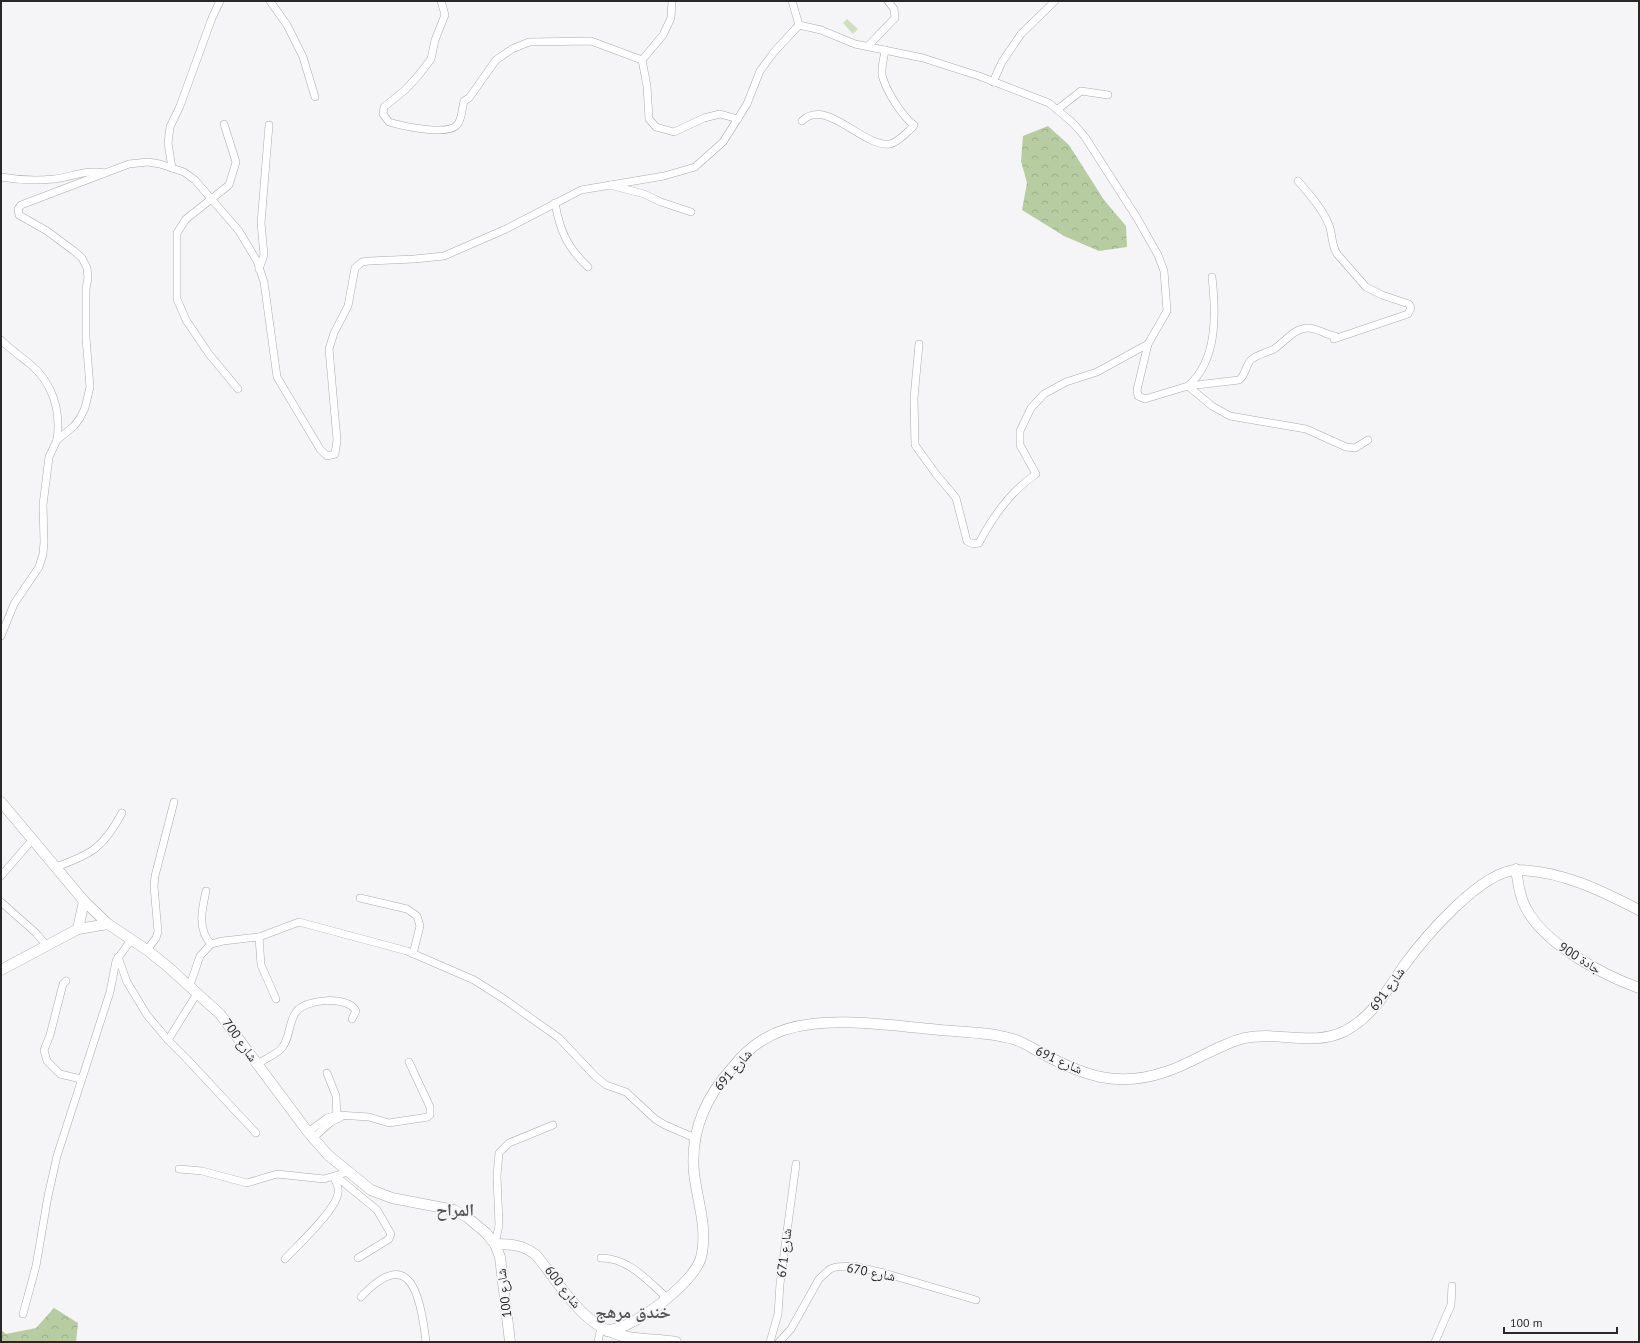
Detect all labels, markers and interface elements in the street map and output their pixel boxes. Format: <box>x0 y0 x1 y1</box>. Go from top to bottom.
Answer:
street label: جادة 900 <box>1556 938 1604 978</box>
street label: شارع 691 <box>1366 964 1409 1015</box>
street label: شارع 700 <box>218 1015 261 1066</box>
street label: شارع 691 <box>1033 1042 1085 1079</box>
street label: شارع 691 <box>710 1046 756 1095</box>
district label: المراح <box>436 1199 474 1221</box>
street label: شارع 671 <box>773 1227 796 1279</box>
street label: شارع 670 <box>845 1259 897 1286</box>
street label: شارع 600 <box>540 1262 585 1312</box>
street label: شارع 100 <box>493 1267 516 1319</box>
district label: خندق مرهج <box>595 1301 671 1323</box>
scale bar <box>1504 1309 1617 1335</box>
text: 100 m <box>1510 1315 1543 1330</box>

